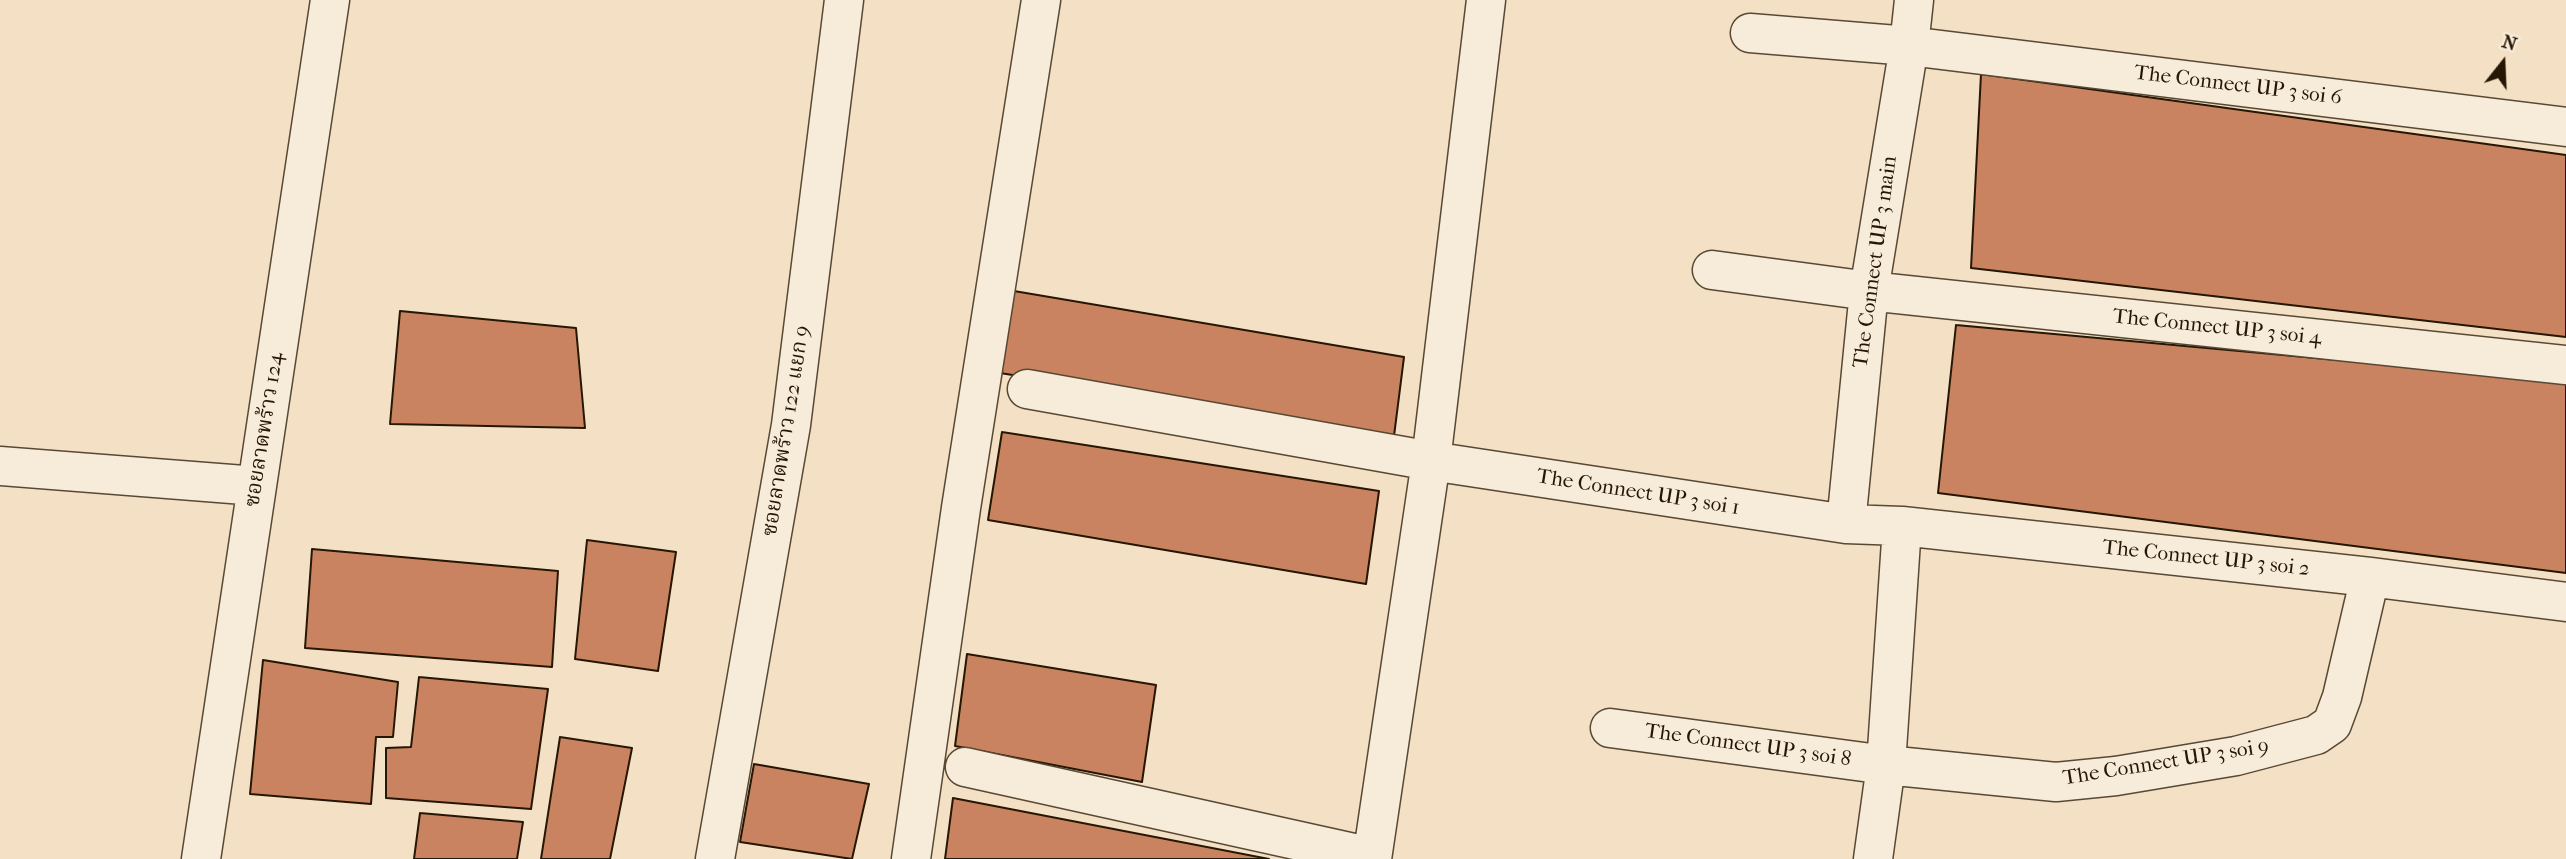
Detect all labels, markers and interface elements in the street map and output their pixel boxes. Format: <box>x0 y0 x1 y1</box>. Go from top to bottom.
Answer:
north arrow <box>2468 28 2538 98</box>
text: N <box>2499 30 2520 56</box>
street label: The Connect UP 3 soi 6 <box>2133 61 2343 111</box>
street label: The Connect UP 3 main <box>1849 154 1903 370</box>
street label: The Connect UP 3 soi 4 <box>2111 305 2323 351</box>
street label: ซอยลาดพร้าว 122 แยก 9 <box>758 324 816 538</box>
street label: ซอยลาดพร้าว 124 <box>240 351 290 509</box>
street label: The Connect UP 3 soi 1 <box>1535 465 1741 521</box>
street label: The Connect UP 3 soi 2 <box>2101 536 2311 582</box>
street label: The Connect UP 3 soi 8 <box>1643 719 1853 773</box>
street label: The Connect UP 3 soi 9 <box>2061 734 2271 792</box>

